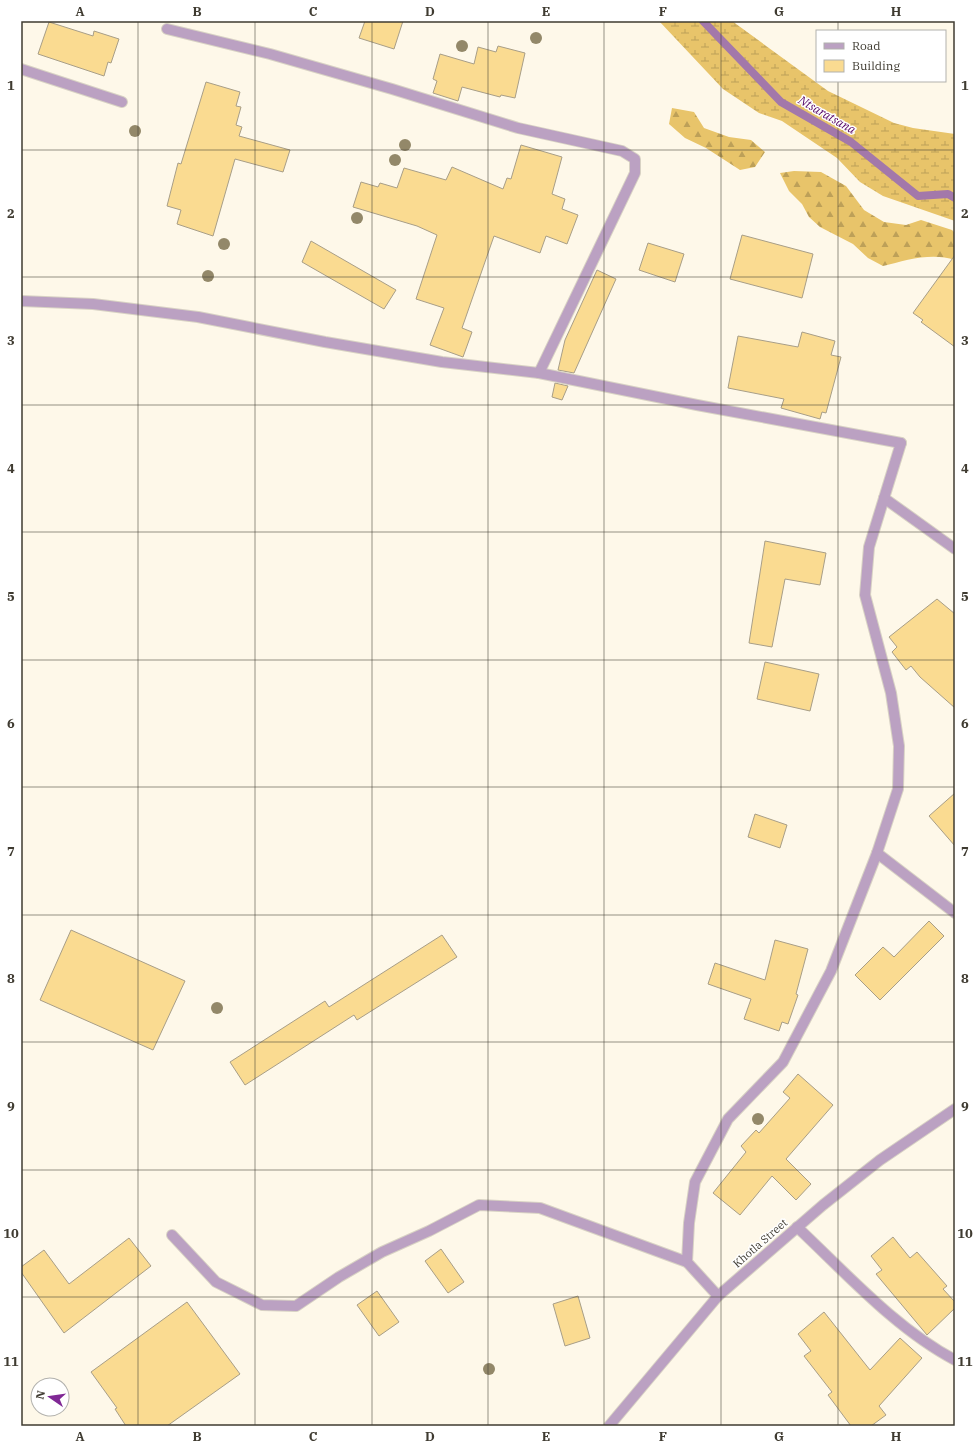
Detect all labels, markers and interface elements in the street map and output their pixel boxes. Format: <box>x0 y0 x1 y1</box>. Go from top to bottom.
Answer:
text: A <box>75 3 85 20</box>
text: B <box>192 3 202 20</box>
text: C <box>309 3 318 20</box>
text: D <box>425 3 435 20</box>
text: E <box>542 3 550 20</box>
text: F <box>659 3 667 20</box>
text: G <box>774 3 784 20</box>
text: H <box>891 3 902 20</box>
legend <box>816 30 946 82</box>
text: Road <box>852 38 881 53</box>
text: Building <box>852 58 900 73</box>
text: 1 <box>7 77 15 94</box>
text: 1 <box>961 77 969 94</box>
water label: Ntsaratsana <box>795 92 859 137</box>
text: 2 <box>7 205 15 222</box>
text: 2 <box>961 205 969 222</box>
text: 3 <box>7 332 15 349</box>
text: 3 <box>961 332 969 349</box>
text: 4 <box>7 460 15 477</box>
text: 4 <box>961 460 969 477</box>
text: 5 <box>7 588 15 605</box>
text: 5 <box>961 588 969 605</box>
text: 6 <box>7 715 15 732</box>
text: 6 <box>961 715 969 732</box>
text: 7 <box>7 843 15 860</box>
text: 7 <box>961 843 969 860</box>
text: 8 <box>7 970 15 987</box>
text: 8 <box>961 970 969 987</box>
text: 9 <box>7 1098 15 1115</box>
text: 9 <box>961 1098 969 1115</box>
street label: Khotla Street <box>730 1216 790 1270</box>
text: 10 <box>3 1225 19 1242</box>
text: 10 <box>957 1225 973 1242</box>
text: 11 <box>3 1353 19 1370</box>
text: 11 <box>957 1353 973 1370</box>
north arrow <box>30 1377 70 1417</box>
text: N <box>32 1389 48 1401</box>
text: A <box>75 1428 85 1445</box>
text: B <box>192 1428 202 1445</box>
text: C <box>309 1428 318 1445</box>
text: D <box>425 1428 435 1445</box>
text: E <box>542 1428 550 1445</box>
text: F <box>659 1428 667 1445</box>
text: G <box>774 1428 784 1445</box>
text: H <box>891 1428 902 1445</box>

